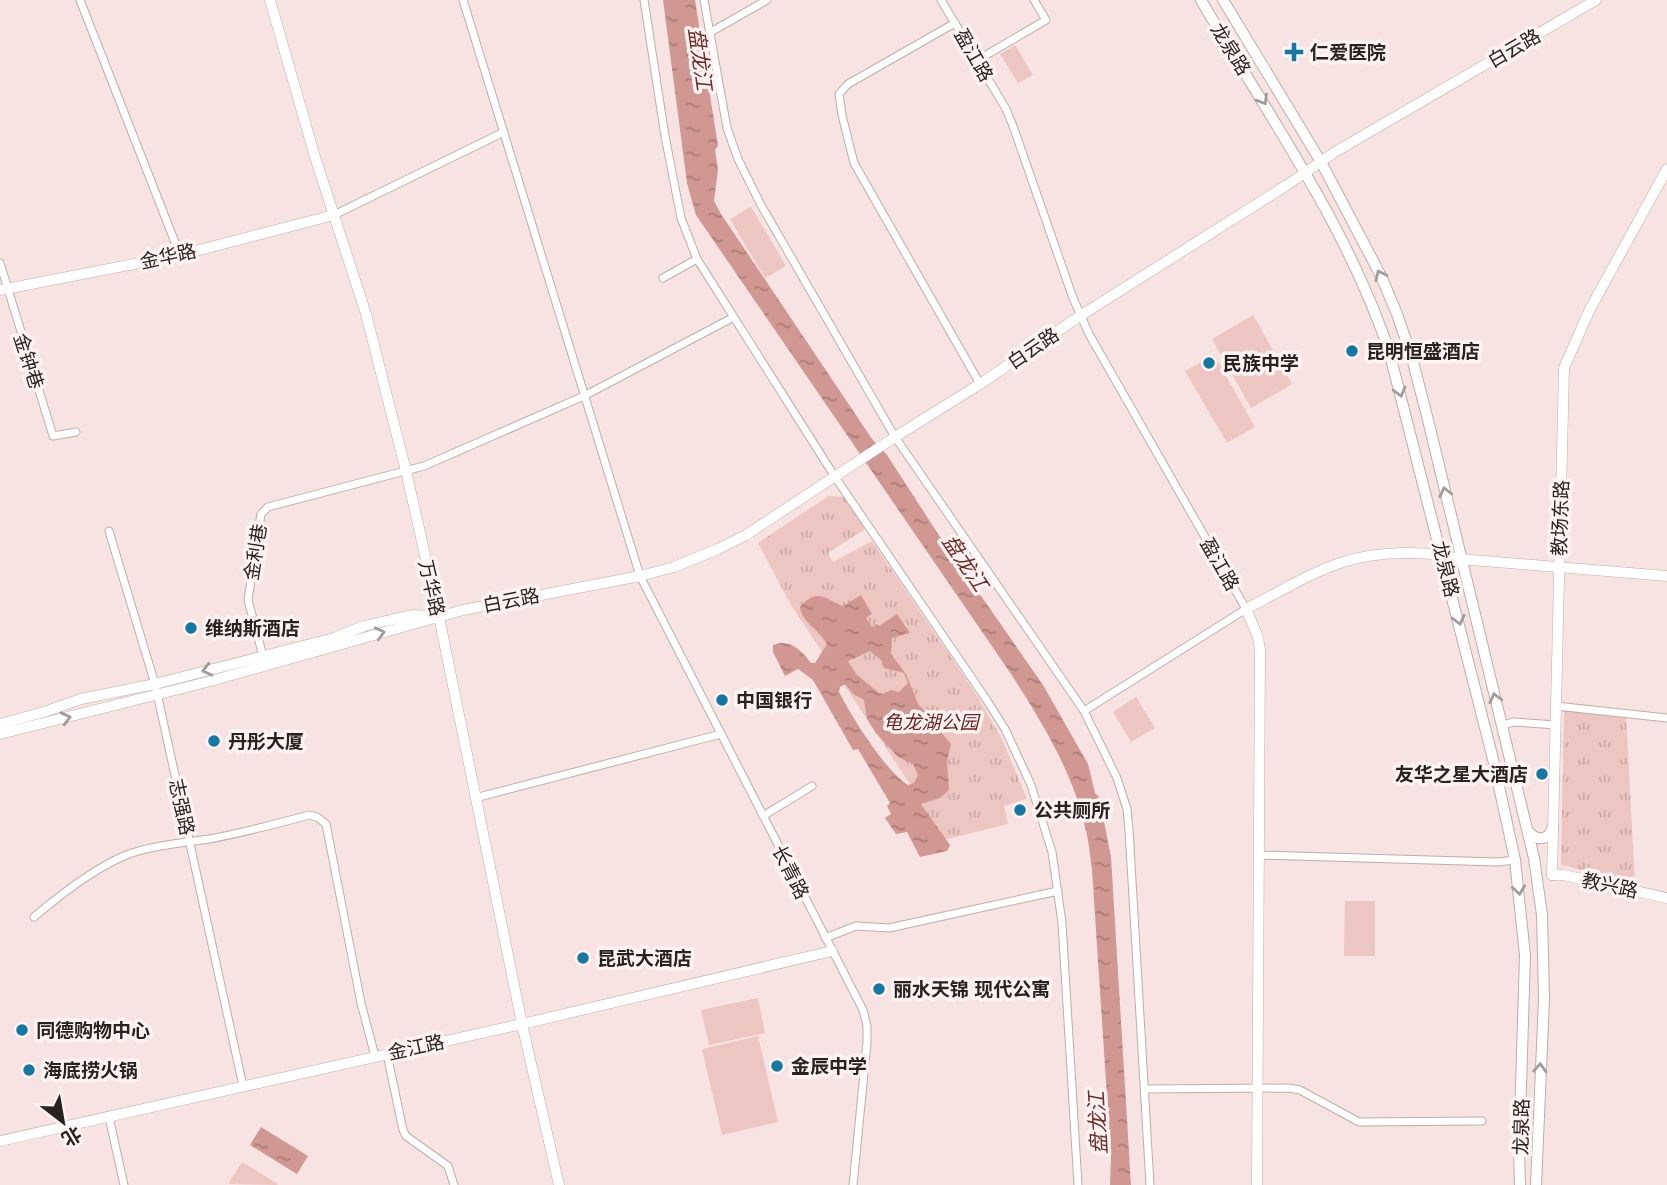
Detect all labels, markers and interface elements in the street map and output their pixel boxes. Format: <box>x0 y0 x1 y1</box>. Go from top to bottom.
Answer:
street label: 龙泉路 <box>1206 18 1257 80</box>
street label: 白云路 <box>1483 22 1545 73</box>
street label: 盈江路 <box>949 24 1000 86</box>
water label: 盘龙江 <box>683 26 720 94</box>
place label: 仁爱医院 <box>1310 39 1386 64</box>
marker: 仁爱医院 <box>1284 42 1304 62</box>
one-way arrow <box>1254 92 1267 105</box>
street label: 金华路 <box>137 237 198 274</box>
one-way arrow <box>1374 269 1388 282</box>
street label: 白云路 <box>1002 321 1063 374</box>
street label: 金钟巷 <box>9 330 50 392</box>
place label: 昆明恒盛酒店 <box>1366 338 1480 363</box>
marker: 昆明恒盛酒店 <box>1344 343 1360 359</box>
place label: 民族中学 <box>1223 350 1299 375</box>
marker: 民族中学 <box>1201 355 1217 371</box>
one-way arrow <box>1392 386 1406 398</box>
street label: 教场东路 <box>1546 480 1573 556</box>
one-way arrow <box>1438 486 1453 498</box>
street label: 金利巷 <box>238 522 271 582</box>
water label: 盘龙江 <box>937 528 996 598</box>
street label: 盈江路 <box>1195 533 1246 595</box>
street label: 龙泉路 <box>1427 538 1466 600</box>
street label: 万华路 <box>414 557 451 618</box>
street label: 白云路 <box>481 582 541 617</box>
one-way arrow <box>1451 614 1465 626</box>
place label: 维纳斯酒店 <box>205 615 300 640</box>
marker: 维纳斯酒店 <box>183 620 199 636</box>
one-way arrow <box>374 627 386 641</box>
one-way arrow <box>201 662 213 676</box>
place label: 中国银行 <box>736 687 812 712</box>
marker: 中国银行 <box>714 692 730 708</box>
one-way arrow <box>1489 692 1503 704</box>
park label: 龟龙湖公园 <box>883 709 981 734</box>
one-way arrow <box>60 712 72 726</box>
place label: 丹彤大厦 <box>228 728 304 753</box>
marker: 丹彤大厦 <box>206 733 222 749</box>
place label: 友华之星大酒店 <box>1395 761 1528 786</box>
marker: 友华之星大酒店 <box>1534 766 1550 782</box>
street label: 志强路 <box>164 776 201 837</box>
place label: 公共厕所 <box>1034 797 1110 822</box>
marker: 公共厕所 <box>1012 802 1028 818</box>
street label: 长青路 <box>767 841 816 903</box>
street label: 教兴路 <box>1580 866 1641 903</box>
one-way arrow <box>1511 884 1526 896</box>
place label: 昆武大酒店 <box>597 945 692 970</box>
marker: 昆武大酒店 <box>575 950 591 966</box>
place label: 丽水天锦 现代公寓 <box>893 976 1050 1001</box>
marker: 丽水天锦 现代公寓 <box>871 981 887 997</box>
place label: 同德购物中心 <box>36 1017 150 1042</box>
marker: 同德购物中心 <box>14 1022 30 1038</box>
street label: 金江路 <box>385 1028 446 1065</box>
place label: 金辰中学 <box>791 1053 867 1078</box>
place label: 海底捞火锅 <box>43 1057 138 1082</box>
marker: 金辰中学 <box>769 1058 785 1074</box>
marker: 海底捞火锅 <box>21 1062 37 1078</box>
one-way arrow <box>1533 1062 1548 1073</box>
north arrow <box>28 1087 98 1157</box>
water label: 盘龙江 <box>1081 1089 1113 1155</box>
street label: 龙泉路 <box>1508 1098 1533 1156</box>
text: 北 <box>57 1121 87 1153</box>

